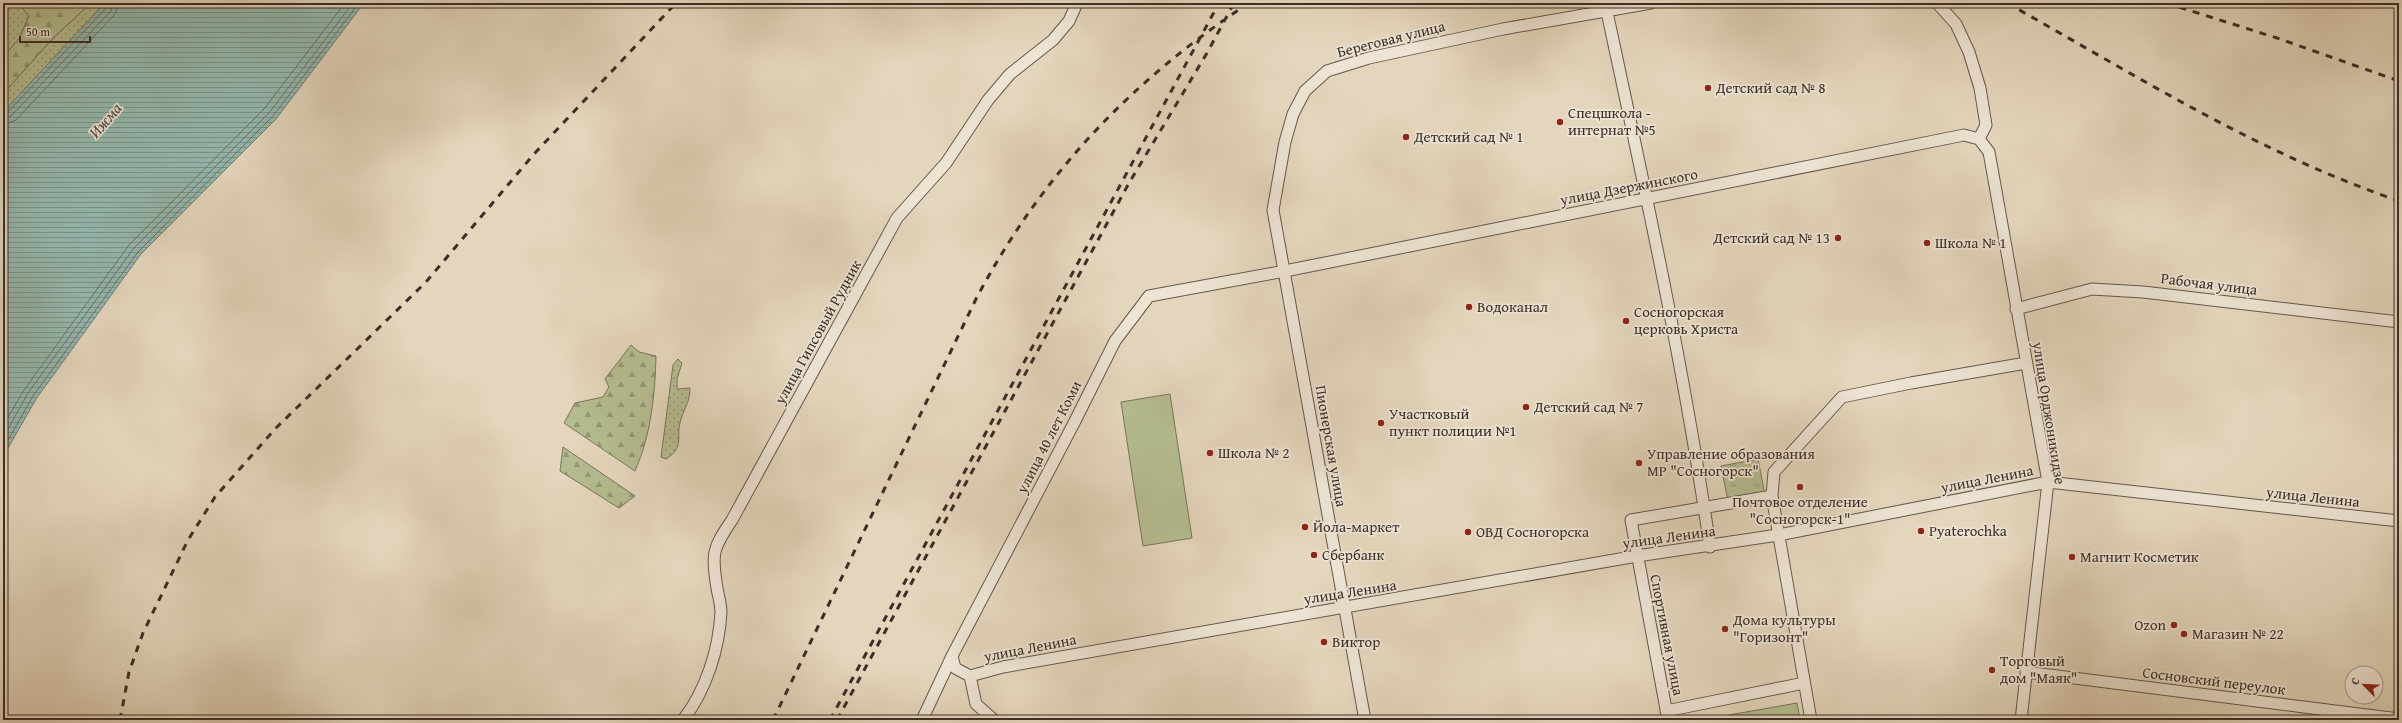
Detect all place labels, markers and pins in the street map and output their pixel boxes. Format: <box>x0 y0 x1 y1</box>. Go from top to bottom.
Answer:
place label: Детский сад № 8 <box>1715 77 1825 98</box>
marker: Детский сад № 8 <box>1703 83 1713 93</box>
place label: Спецшкола - интернат №5 <box>1568 102 1656 140</box>
marker: Спецшкола - интернат №5 <box>1555 117 1565 127</box>
place label: Детский сад № 1 <box>1413 126 1523 147</box>
marker: Детский сад № 1 <box>1401 132 1411 142</box>
place label: Детский сад № 13 <box>1712 227 1830 248</box>
place label: Школа № 1 <box>1935 232 2006 253</box>
marker: Детский сад № 13 <box>1833 233 1843 243</box>
marker: Школа № 1 <box>1922 238 1932 248</box>
place label: Водоканал <box>1477 296 1548 317</box>
place label: Сосногорская церковь Христа <box>1634 301 1739 339</box>
marker: Водоканал <box>1464 302 1474 312</box>
marker: Сосногорская церковь Христа <box>1621 316 1631 326</box>
place label: Детский сад № 7 <box>1533 396 1643 417</box>
marker: Детский сад № 7 <box>1521 402 1531 412</box>
place label: Участковый пункт полиции №1 <box>1389 403 1517 441</box>
marker: Участковый пункт полиции №1 <box>1376 418 1386 428</box>
place label: Школа № 2 <box>1218 442 1289 463</box>
place label: Управление образования МР "Сосногорск" <box>1647 443 1815 481</box>
marker: Школа № 2 <box>1205 448 1215 458</box>
marker: Управление образования МР "Сосногорск" <box>1634 458 1644 468</box>
marker: Почтовое отделение "Сосногорск-1" <box>1795 482 1805 492</box>
place label: Почтовое отделение "Сосногорск-1" <box>1732 491 1868 529</box>
place label: Йола-маркет <box>1313 516 1400 537</box>
place label: Pyaterochka <box>1929 520 2007 541</box>
place label: ОВД Сосногорска <box>1476 521 1590 542</box>
marker: Йола-маркет <box>1300 522 1310 532</box>
marker: Pyaterochka <box>1916 526 1926 536</box>
marker: ОВД Сосногорска <box>1463 527 1473 537</box>
place label: Сбербанк <box>1322 544 1384 565</box>
place label: Магнит Косметик <box>2080 546 2199 567</box>
marker: Сбербанк <box>1309 550 1319 560</box>
marker: Магнит Косметик <box>2067 552 2077 562</box>
place label: Дома культуры "Горизонт" <box>1732 609 1836 647</box>
place label: Ozon <box>2134 614 2167 635</box>
marker: Ozon <box>2169 620 2179 630</box>
place label: Магазин № 22 <box>2192 623 2284 644</box>
marker: Дома культуры "Горизонт" <box>1720 624 1730 634</box>
marker: Магазин № 22 <box>2179 629 2189 639</box>
place label: Виктор <box>1332 631 1380 652</box>
marker: Виктор <box>1319 637 1329 647</box>
place label: Торговый дом "Маяк" <box>2000 650 2077 688</box>
marker: Торговый дом "Маяк" <box>1987 665 1997 675</box>

